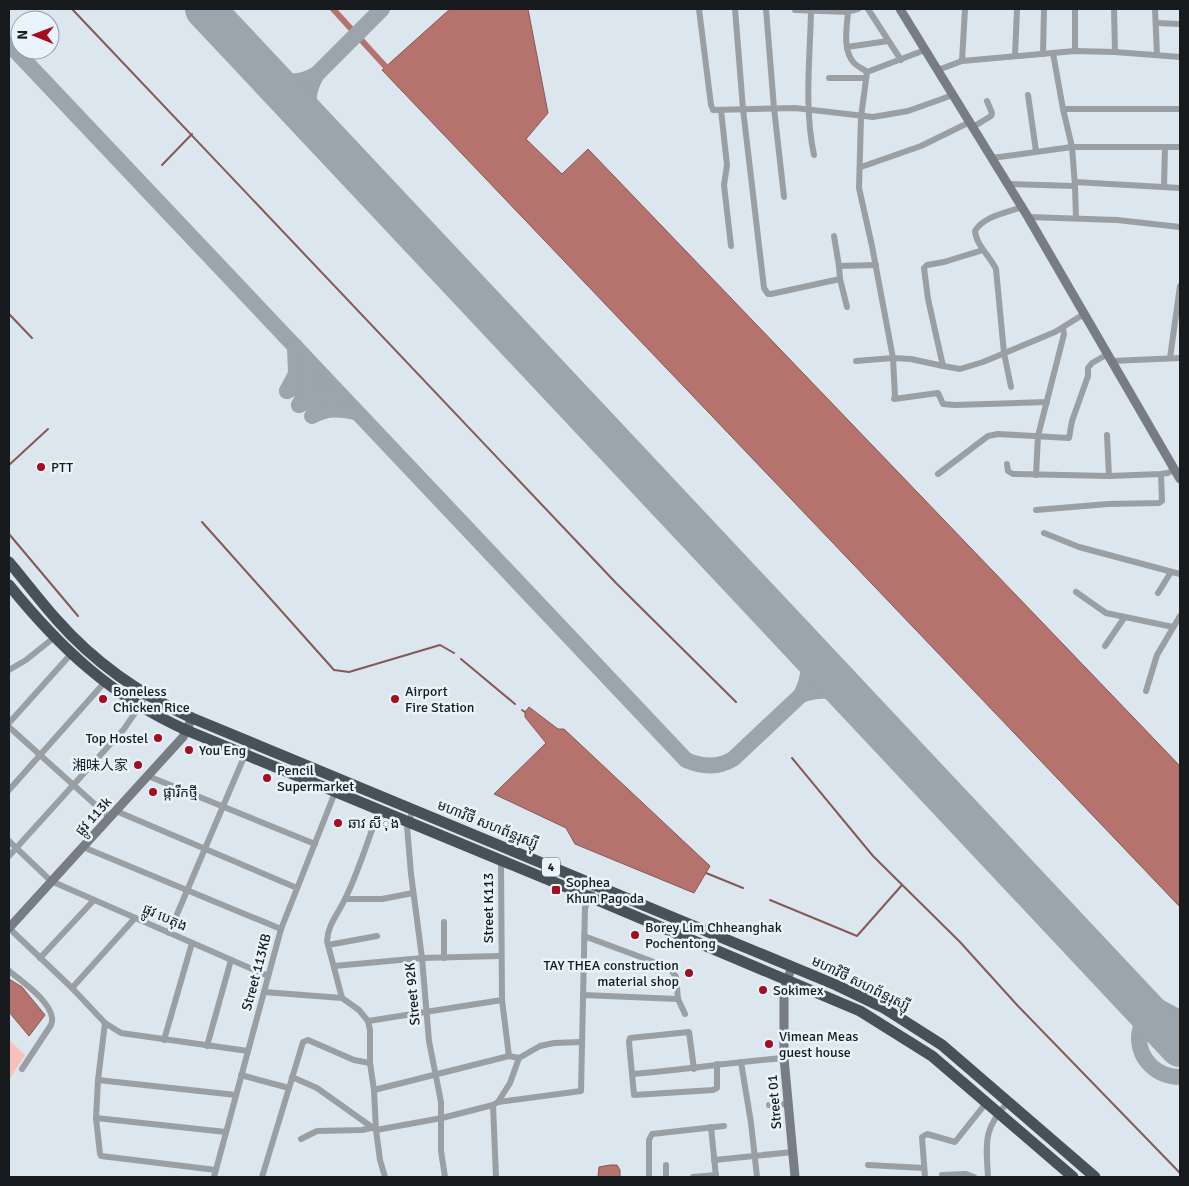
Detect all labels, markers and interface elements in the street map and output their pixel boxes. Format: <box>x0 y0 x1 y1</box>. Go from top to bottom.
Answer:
north arrow <box>10 10 60 60</box>
text: N <box>14 30 31 40</box>
place label: PTT <box>51 459 73 476</box>
marker: PTT <box>35 461 47 473</box>
place label: Boneless Chicken Rice <box>113 683 190 716</box>
place label: Airport Fire Station <box>405 683 474 716</box>
marker: Boneless Chicken Rice <box>97 693 109 705</box>
marker: Airport Fire Station <box>389 693 401 705</box>
place label: Top Hostel <box>86 730 148 747</box>
marker: Top Hostel <box>152 732 164 744</box>
place label: You Eng <box>199 742 246 759</box>
marker: You Eng <box>183 744 195 756</box>
place label: 湘味人家 <box>72 757 128 774</box>
marker: 湘味人家 <box>132 759 144 771</box>
place label: Pencil Supermarket <box>277 762 354 795</box>
marker: Pencil Supermarket <box>261 772 273 784</box>
place label: ផ្ការីកថ្មី <box>163 784 198 801</box>
marker: ផ្ការីកថ្មី <box>147 786 159 798</box>
street label: ផ្លូវ 113k <box>72 793 117 841</box>
street label: មហាវិថី សហព័ន្ធរុស្ស៊ី <box>434 796 541 855</box>
place label: ឆាវ សីុង <box>348 815 399 832</box>
marker: ឆាវ សីុង <box>332 817 344 829</box>
road number: 4 <box>542 858 560 876</box>
street label: Street K113 <box>480 873 497 943</box>
place label: Sophea Khun Pagoda <box>566 874 644 907</box>
marker: Sophea Khun Pagoda <box>550 884 562 896</box>
street label: ផ្លូវ បេតុង <box>138 900 190 938</box>
place label: Borey Lim Chheanghak Pochentong <box>645 919 782 952</box>
marker: Borey Lim Chheanghak Pochentong <box>629 929 641 941</box>
street label: Street 113KB <box>238 932 275 1013</box>
street label: មហាវិថី សហព័ន្ធរុស្ស៊ី <box>808 952 913 1017</box>
place label: TAY THEA construction material shop <box>544 957 679 990</box>
street label: Street 92K <box>401 961 424 1026</box>
marker: TAY THEA construction material shop <box>683 967 695 979</box>
place label: Sokimex <box>773 982 824 999</box>
marker: Sokimex <box>757 984 769 996</box>
place label: Vimean Meas guest house <box>779 1028 858 1061</box>
marker: Vimean Meas guest house <box>763 1038 775 1050</box>
street label: Street 01 <box>764 1074 785 1130</box>

